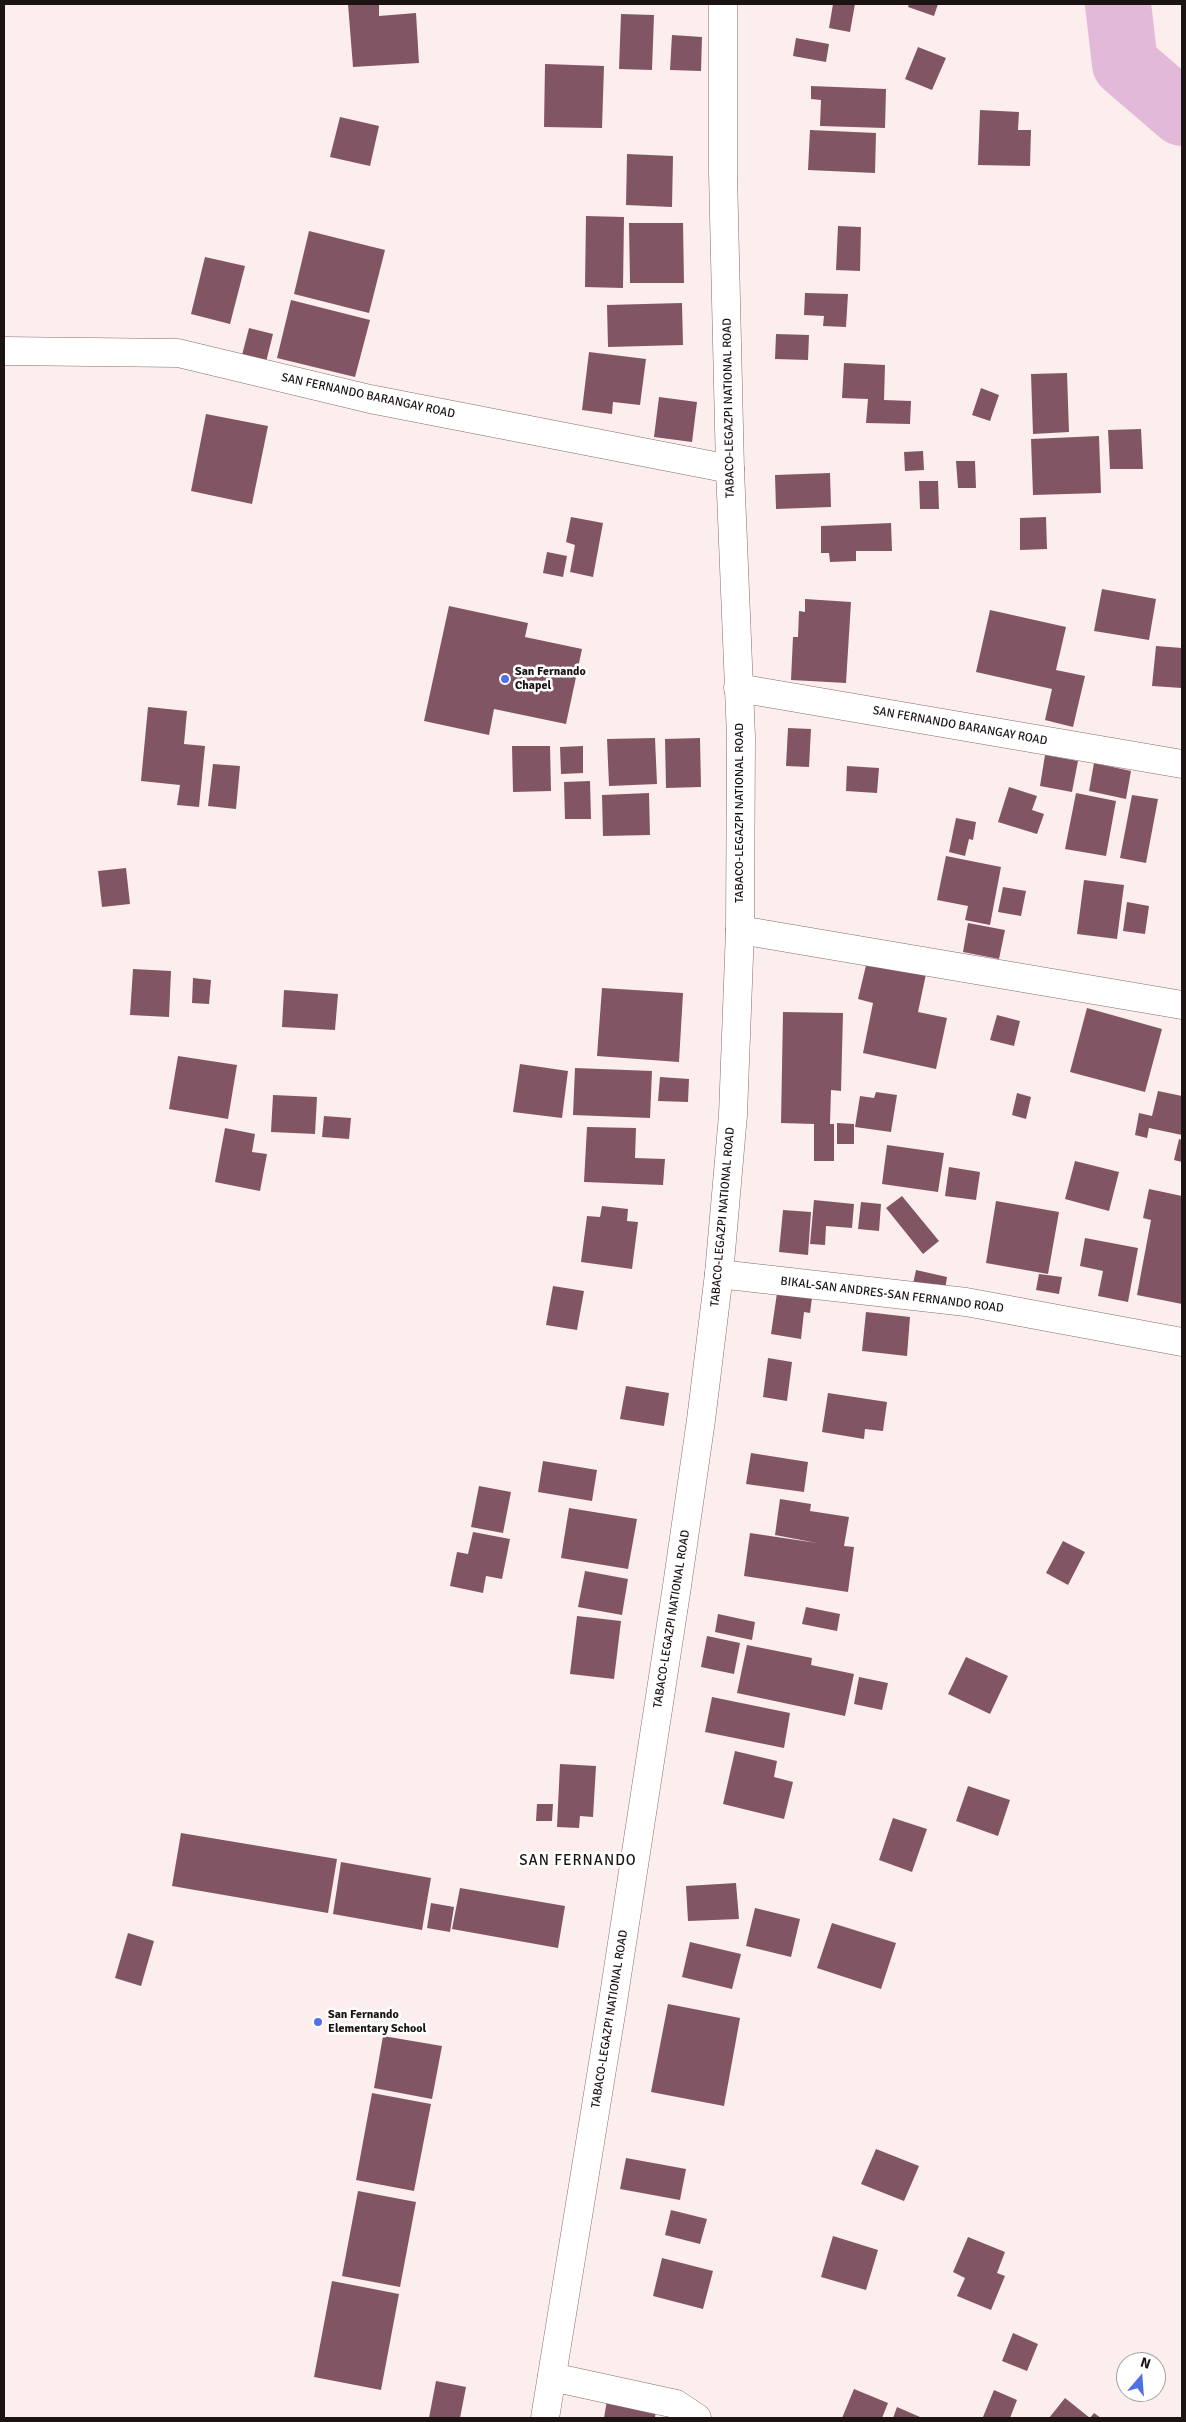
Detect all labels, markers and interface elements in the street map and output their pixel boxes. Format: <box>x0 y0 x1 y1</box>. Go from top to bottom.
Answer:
street label: TABACO-LEGAZPI NATIONAL ROAD <box>720 318 738 498</box>
street label: SAN FERNANDO BARANGAY ROAD <box>280 371 456 421</box>
place label: San Fernando Chapel <box>515 665 586 693</box>
marker: San Fernando Chapel <box>499 673 511 685</box>
street label: SAN FERNANDO BARANGAY ROAD <box>871 704 1049 748</box>
street label: TABACO-LEGAZPI NATIONAL ROAD <box>733 723 747 903</box>
street label: TABACO-LEGAZPI NATIONAL ROAD <box>708 1127 738 1307</box>
street label: BIKAL-SAN ANDRES-SAN FERNANDO ROAD <box>780 1274 1004 1316</box>
street label: TABACO-LEGAZPI NATIONAL ROAD <box>651 1529 693 1709</box>
district label: SAN FERNANDO <box>518 1852 638 1870</box>
street label: TABACO-LEGAZPI NATIONAL ROAD <box>589 1929 631 2109</box>
place label: San Fernando Elementary School <box>328 2008 426 2036</box>
marker: San Fernando Elementary School <box>312 2016 324 2028</box>
north arrow <box>1116 2352 1166 2402</box>
text: N <box>1138 2354 1153 2373</box>

